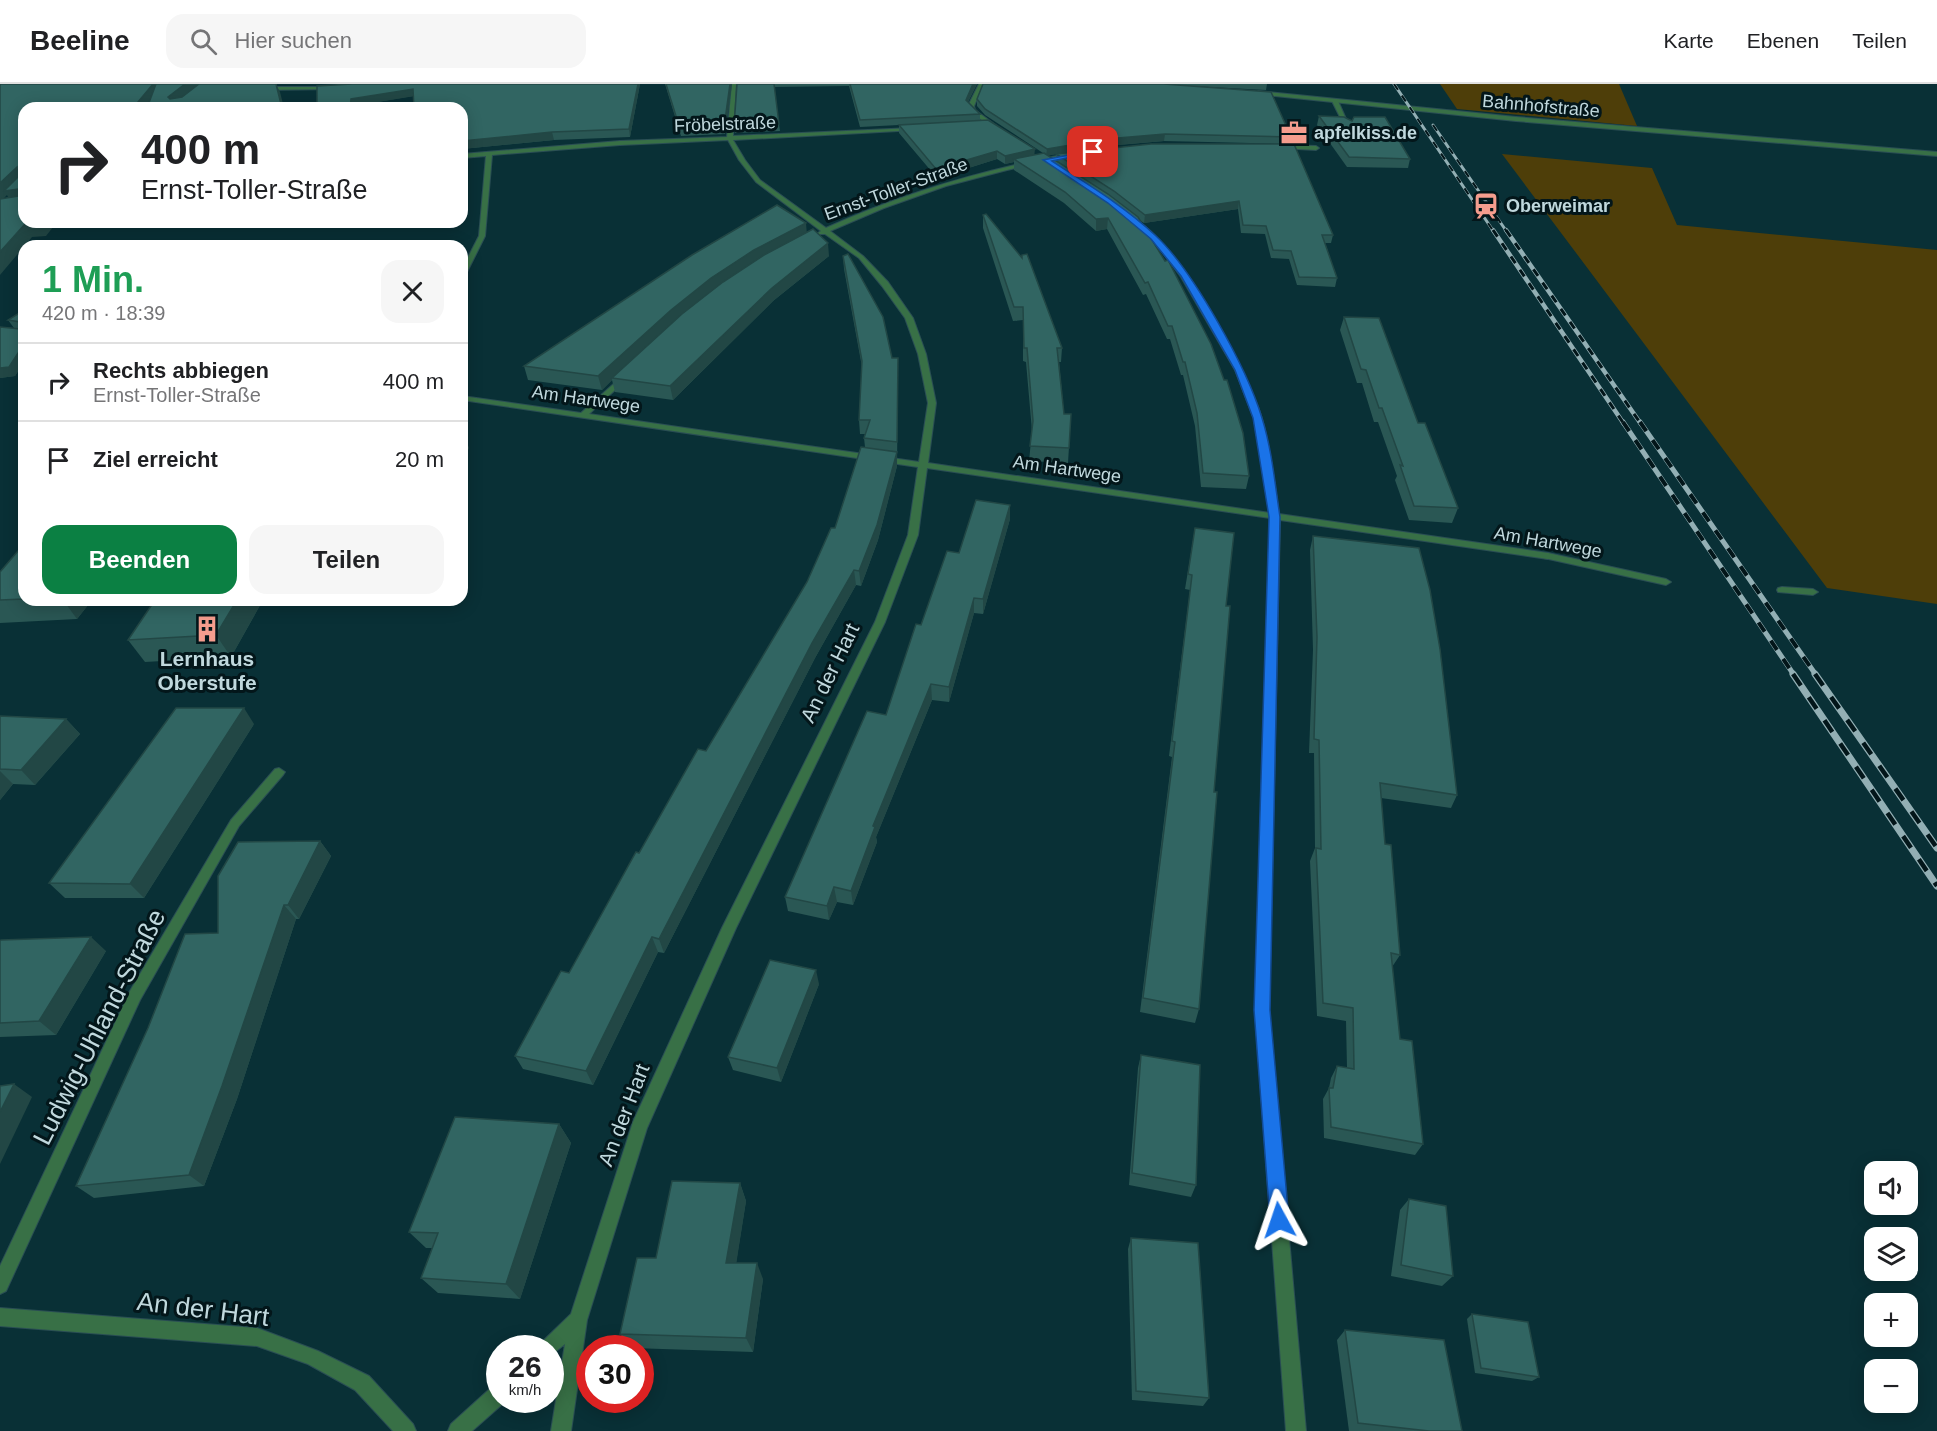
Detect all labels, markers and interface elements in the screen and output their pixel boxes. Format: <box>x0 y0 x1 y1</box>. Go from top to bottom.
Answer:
search box <box>166 14 586 68</box>
text: Beeline <box>30 25 130 56</box>
icon: search <box>187 25 220 58</box>
text: Hier suchen <box>235 28 352 53</box>
text: Karte <box>1664 29 1714 52</box>
text: Ebenen <box>1747 29 1819 52</box>
text: Teilen <box>1852 29 1907 52</box>
street label: Bahnhofstraße <box>1481 91 1601 121</box>
street label: Fröbelstraße <box>674 112 776 136</box>
office icon: apfelkiss.de <box>1279 118 1309 148</box>
place label: apfelkiss.de <box>1314 123 1417 143</box>
icon: right <box>42 126 120 204</box>
text: 400 m <box>141 126 260 173</box>
pin <box>1067 126 1118 177</box>
icon: arrive <box>1076 135 1109 168</box>
street label: Ernst-Toller-Straße <box>822 154 970 224</box>
text: Ernst-Toller-Straße <box>141 175 368 205</box>
station icon: Oberweimar <box>1471 191 1501 221</box>
place label: Oberweimar <box>1506 196 1610 216</box>
text: 1 Min. <box>42 259 144 300</box>
button: close <box>381 260 444 323</box>
text: 420 m · 18:39 <box>42 302 165 324</box>
text: Rechts abbiegen <box>93 358 269 383</box>
icon: right <box>42 366 75 399</box>
text: 400 m <box>383 369 444 394</box>
street label: Am Hartwege <box>531 382 641 416</box>
text: Ernst-Toller-Straße <box>93 384 261 406</box>
icon: arrive <box>42 444 75 477</box>
text: Ziel erreicht <box>93 447 218 472</box>
text: 20 m <box>395 447 444 472</box>
street label: Am Hartwege <box>1012 452 1122 486</box>
street label: Am Hartwege <box>1493 523 1603 561</box>
button: Beenden <box>42 525 237 594</box>
button: Teilen <box>249 525 444 594</box>
building icon: Lernhaus Oberstufe <box>192 614 222 644</box>
street label: An der Hart <box>796 619 863 726</box>
place label: Lernhaus Oberstufe <box>157 647 257 694</box>
street label: Ludwig-Uhland-Straße <box>27 904 171 1150</box>
street label: An der Hart <box>594 1060 654 1169</box>
map controls <box>1864 1161 1918 1413</box>
button: sound <box>1864 1161 1918 1215</box>
position arrow <box>1247 1188 1311 1252</box>
button: layers <box>1864 1227 1918 1281</box>
street label: An der Hart <box>135 1286 272 1332</box>
button: + <box>1864 1293 1918 1347</box>
speed limit sign: 30 <box>576 1335 654 1413</box>
text: 26 <box>508 1350 542 1383</box>
button: − <box>1864 1359 1918 1413</box>
text: km/h <box>509 1381 541 1398</box>

